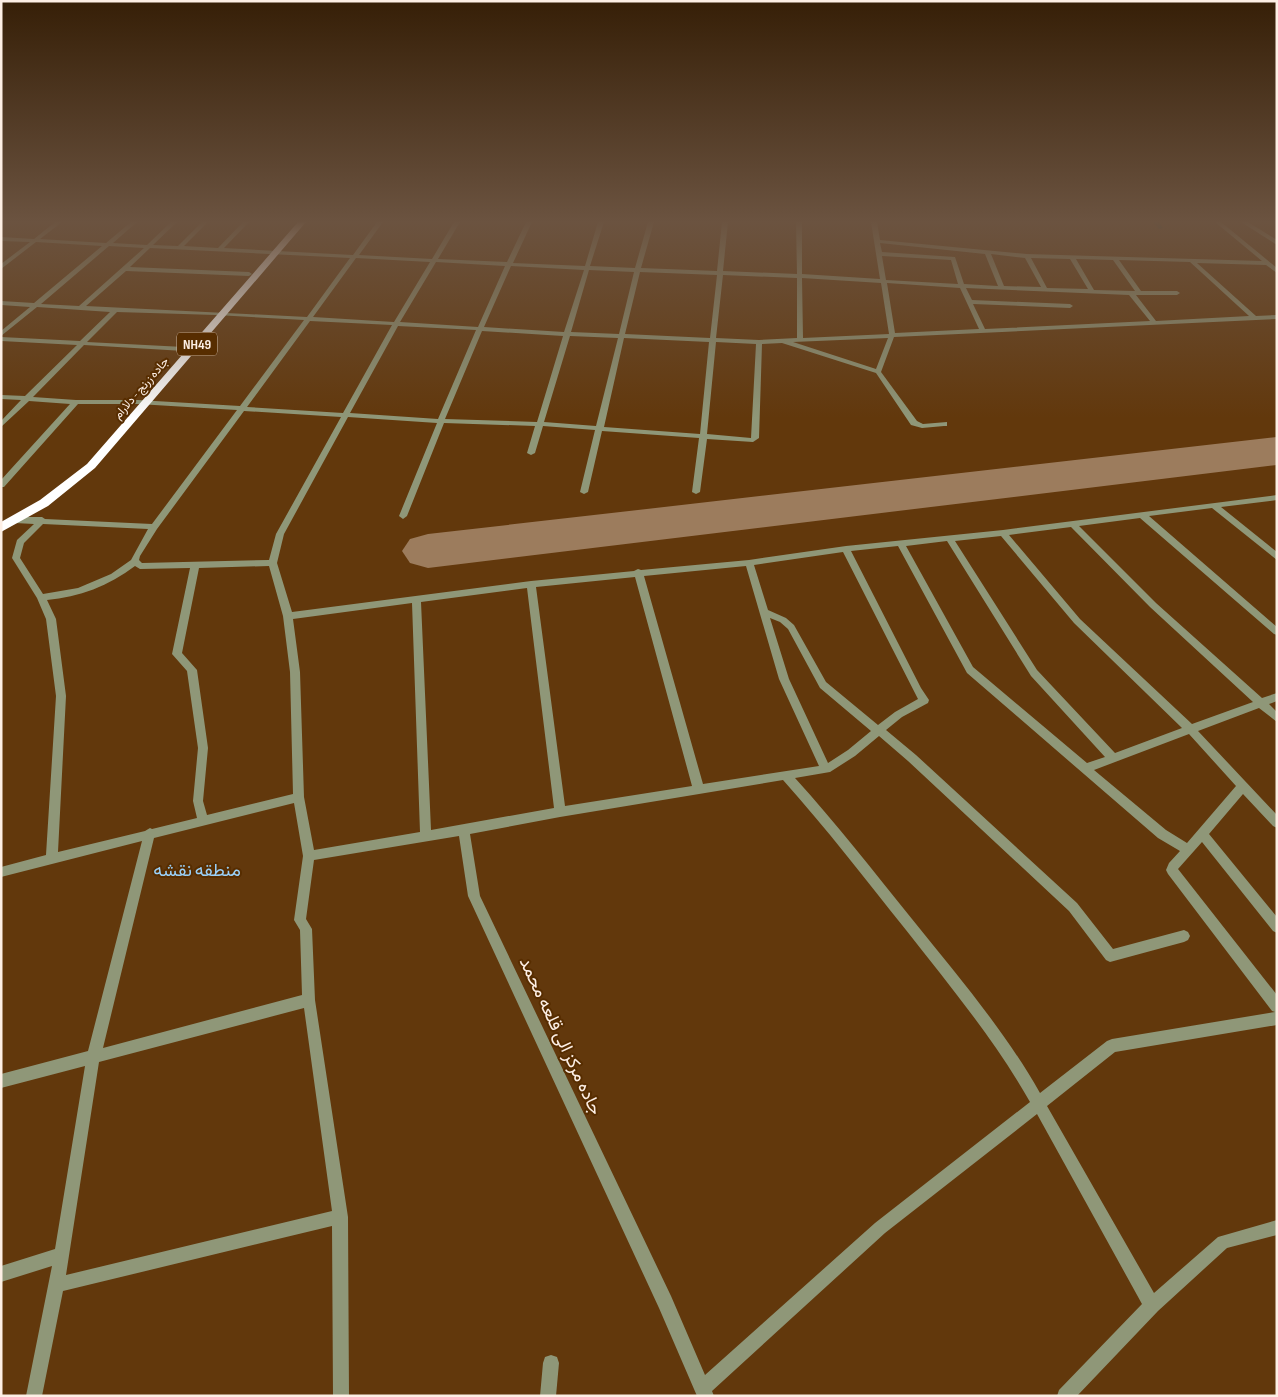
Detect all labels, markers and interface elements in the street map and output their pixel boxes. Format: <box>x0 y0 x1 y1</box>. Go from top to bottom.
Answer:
road number: NH49 <box>177 332 217 356</box>
street label: جاده زرنج - دلارام <box>110 354 173 423</box>
district label: منطقه نقشه <box>153 860 241 881</box>
street label: جاده مرکز الی قلعه محمد <box>515 954 606 1118</box>

